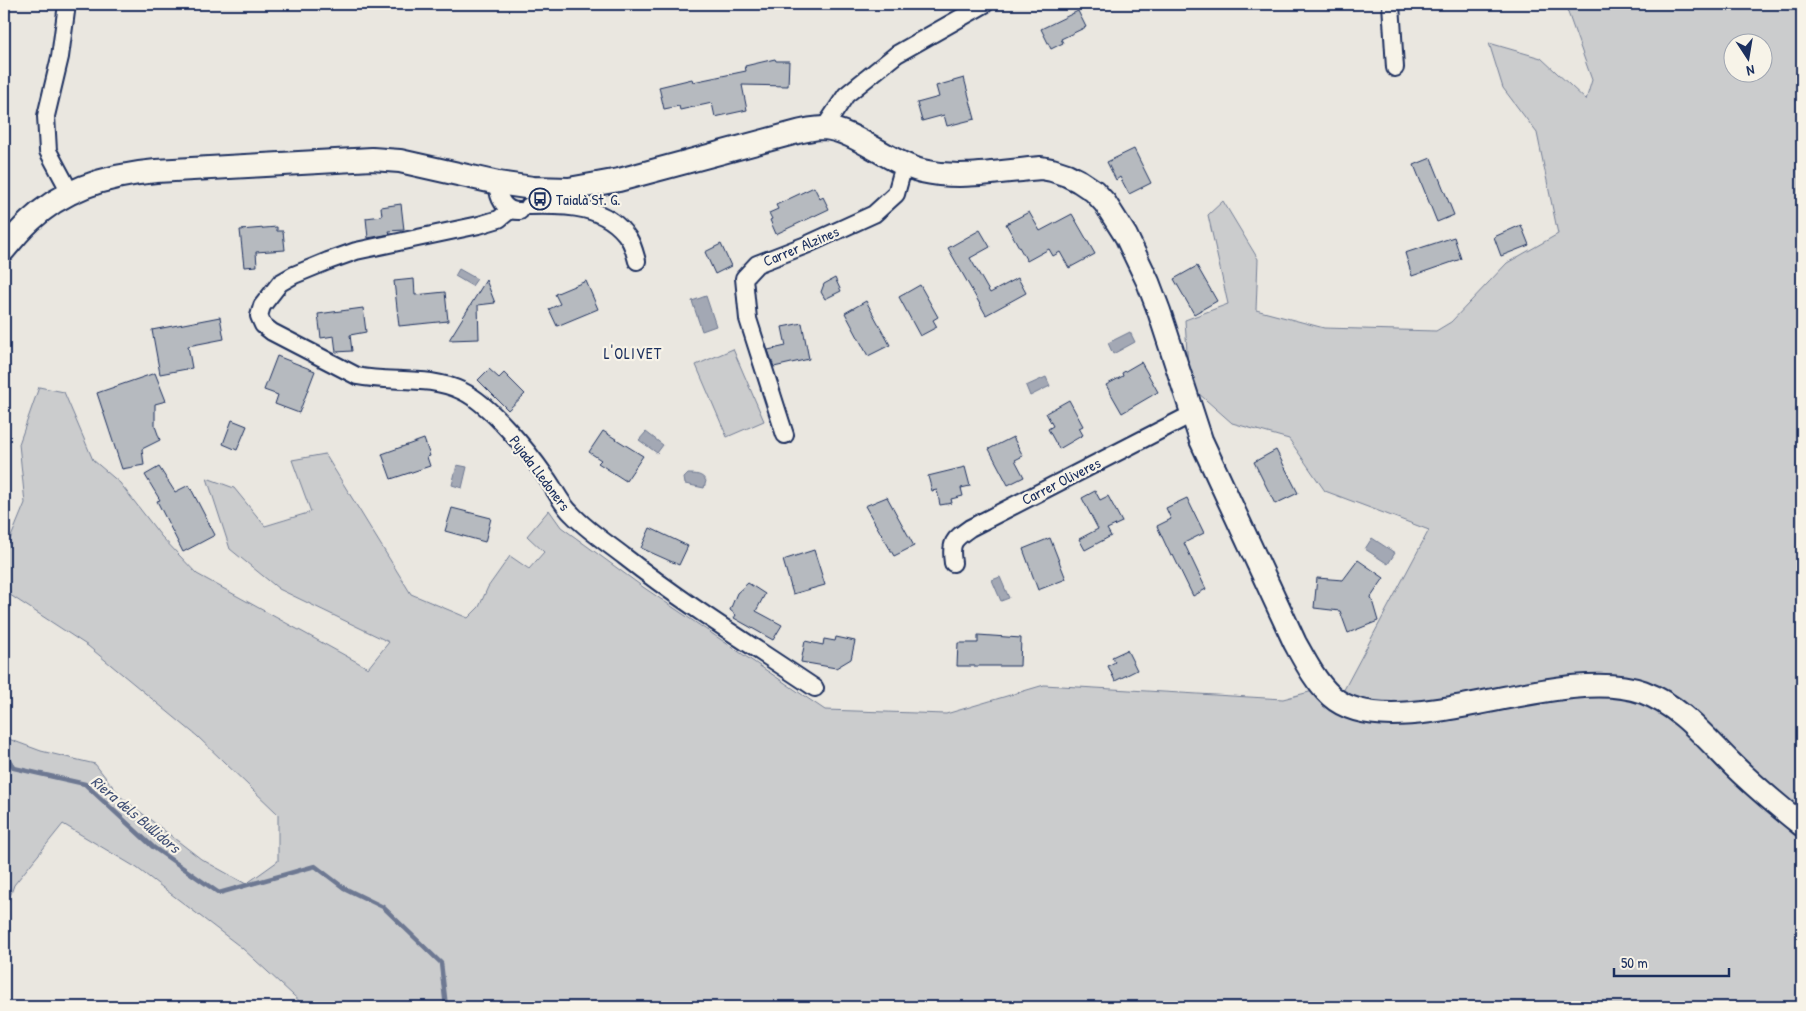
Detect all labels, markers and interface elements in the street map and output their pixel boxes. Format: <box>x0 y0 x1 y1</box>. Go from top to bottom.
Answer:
north arrow <box>1724 32 1774 82</box>
text: N <box>1745 61 1756 81</box>
bus stop icon: Taialà St. G. <box>528 187 552 211</box>
place label: Taialà St. G. <box>556 189 621 210</box>
street label: Carrer Alzines <box>760 221 842 271</box>
district label: L'OLIVET <box>604 342 662 364</box>
street label: Pujada Lledoners <box>505 431 575 515</box>
street label: Carrer Oliveres <box>1018 452 1104 510</box>
water label: Riera dels Bullidors <box>87 770 187 859</box>
scale bar <box>1614 946 1728 978</box>
text: 50 m <box>1621 952 1648 973</box>

